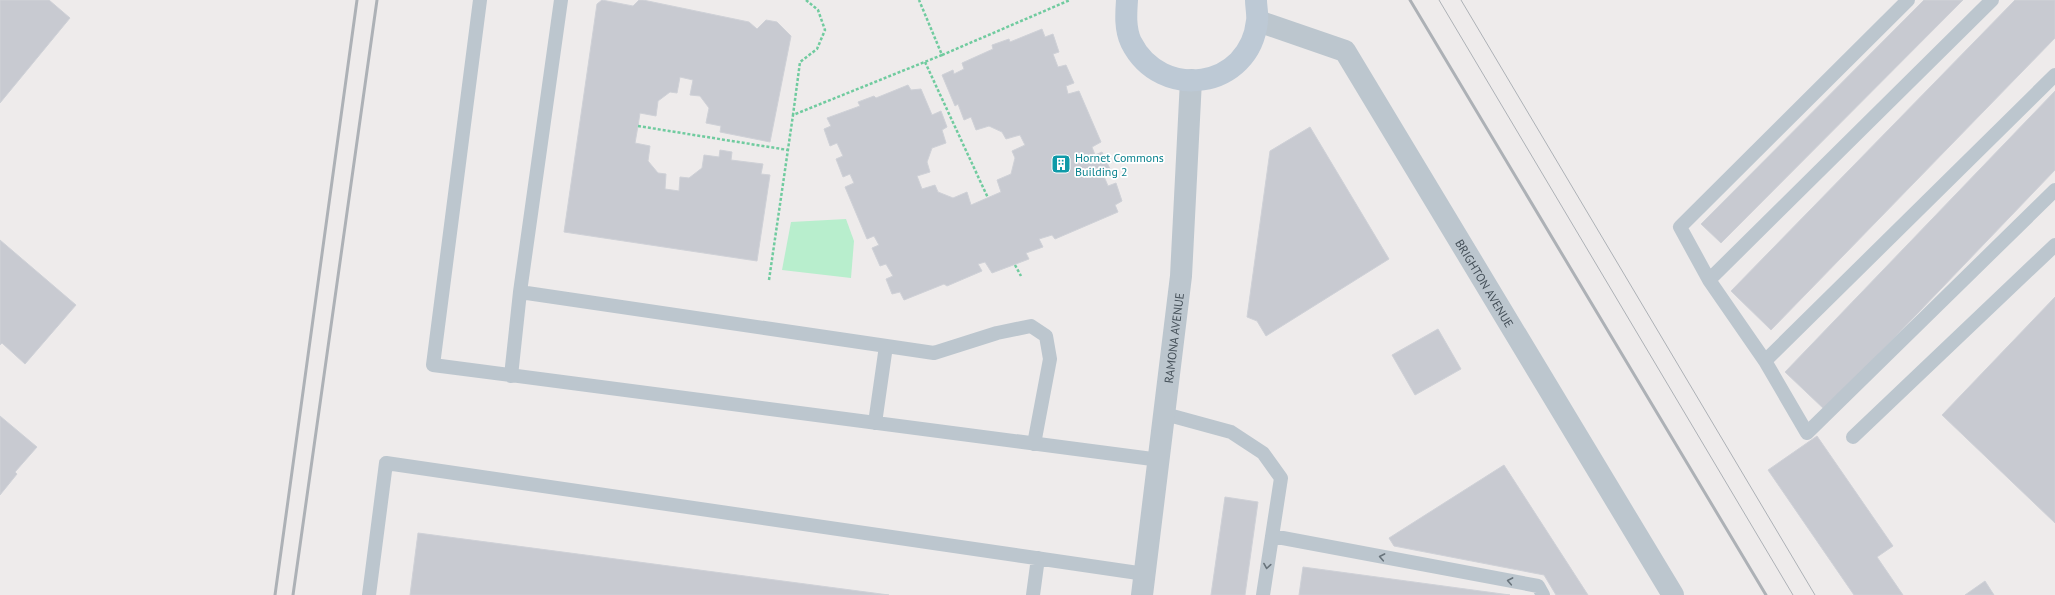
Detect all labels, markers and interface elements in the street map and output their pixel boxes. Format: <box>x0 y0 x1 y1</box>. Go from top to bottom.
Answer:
place label: Hornet Commons Building 2 <box>1075 150 1164 179</box>
building icon: Hornet Commons Building 2 <box>1050 153 1072 175</box>
street label: BRIGHTON AVENUE <box>1453 236 1517 330</box>
street label: RAMONA AVENUE <box>1160 292 1186 384</box>
one-way arrow <box>1379 553 1385 562</box>
one-way arrow <box>1263 563 1272 569</box>
one-way arrow <box>1507 577 1513 586</box>

